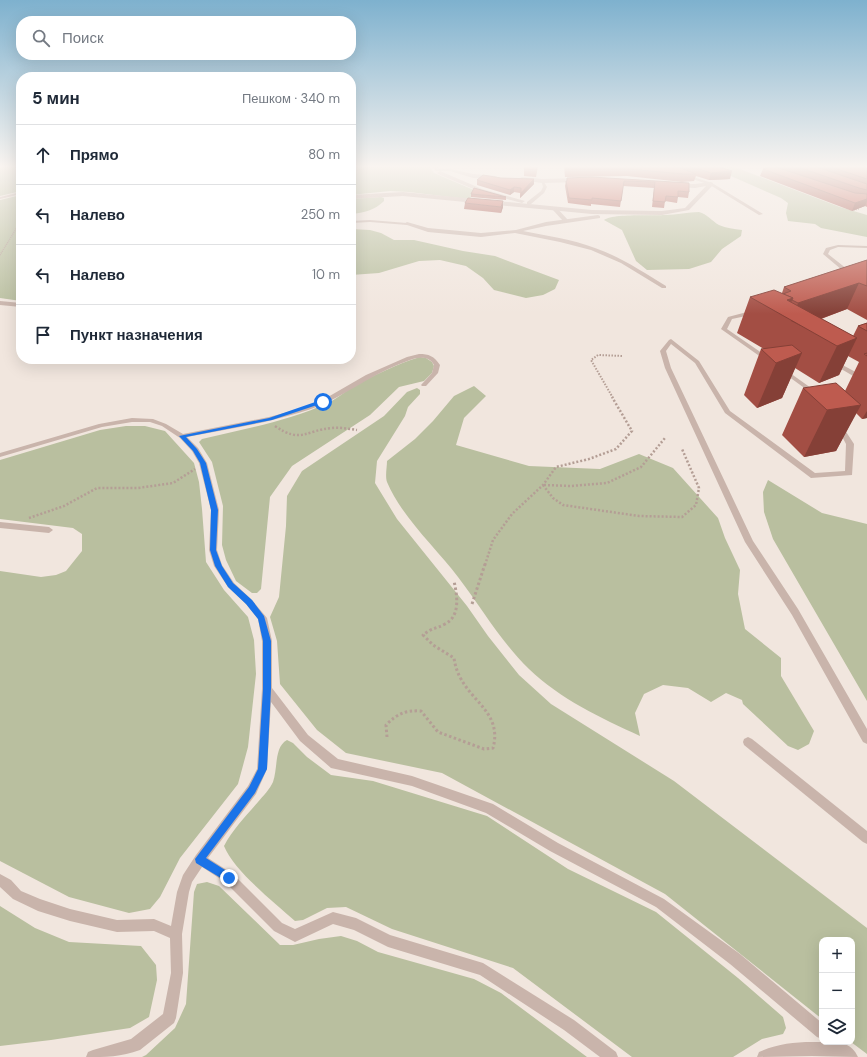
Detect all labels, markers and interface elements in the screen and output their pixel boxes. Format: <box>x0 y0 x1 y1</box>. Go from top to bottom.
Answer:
search box <box>16 16 356 60</box>
icon: search <box>30 27 52 49</box>
text: Поиск <box>62 28 104 48</box>
text: 5 мин <box>32 87 80 109</box>
text: Пешком · 340 m <box>242 90 340 107</box>
icon: ahead <box>32 144 54 166</box>
text: Прямо <box>70 145 119 165</box>
text: 80 m <box>308 146 340 163</box>
icon: left <box>32 204 54 226</box>
text: Налево <box>70 205 125 225</box>
text: 250 m <box>301 206 340 223</box>
icon: left <box>32 264 54 286</box>
text: Налево <box>70 265 125 285</box>
text: 10 m <box>312 266 340 283</box>
icon: arrive <box>32 324 54 346</box>
text: Пункт назначения <box>70 325 203 345</box>
route start <box>314 393 332 411</box>
route end <box>220 869 238 887</box>
map controls <box>819 937 855 1045</box>
button: + <box>819 937 855 973</box>
button: − <box>819 973 855 1009</box>
button: layers <box>819 1009 855 1045</box>

